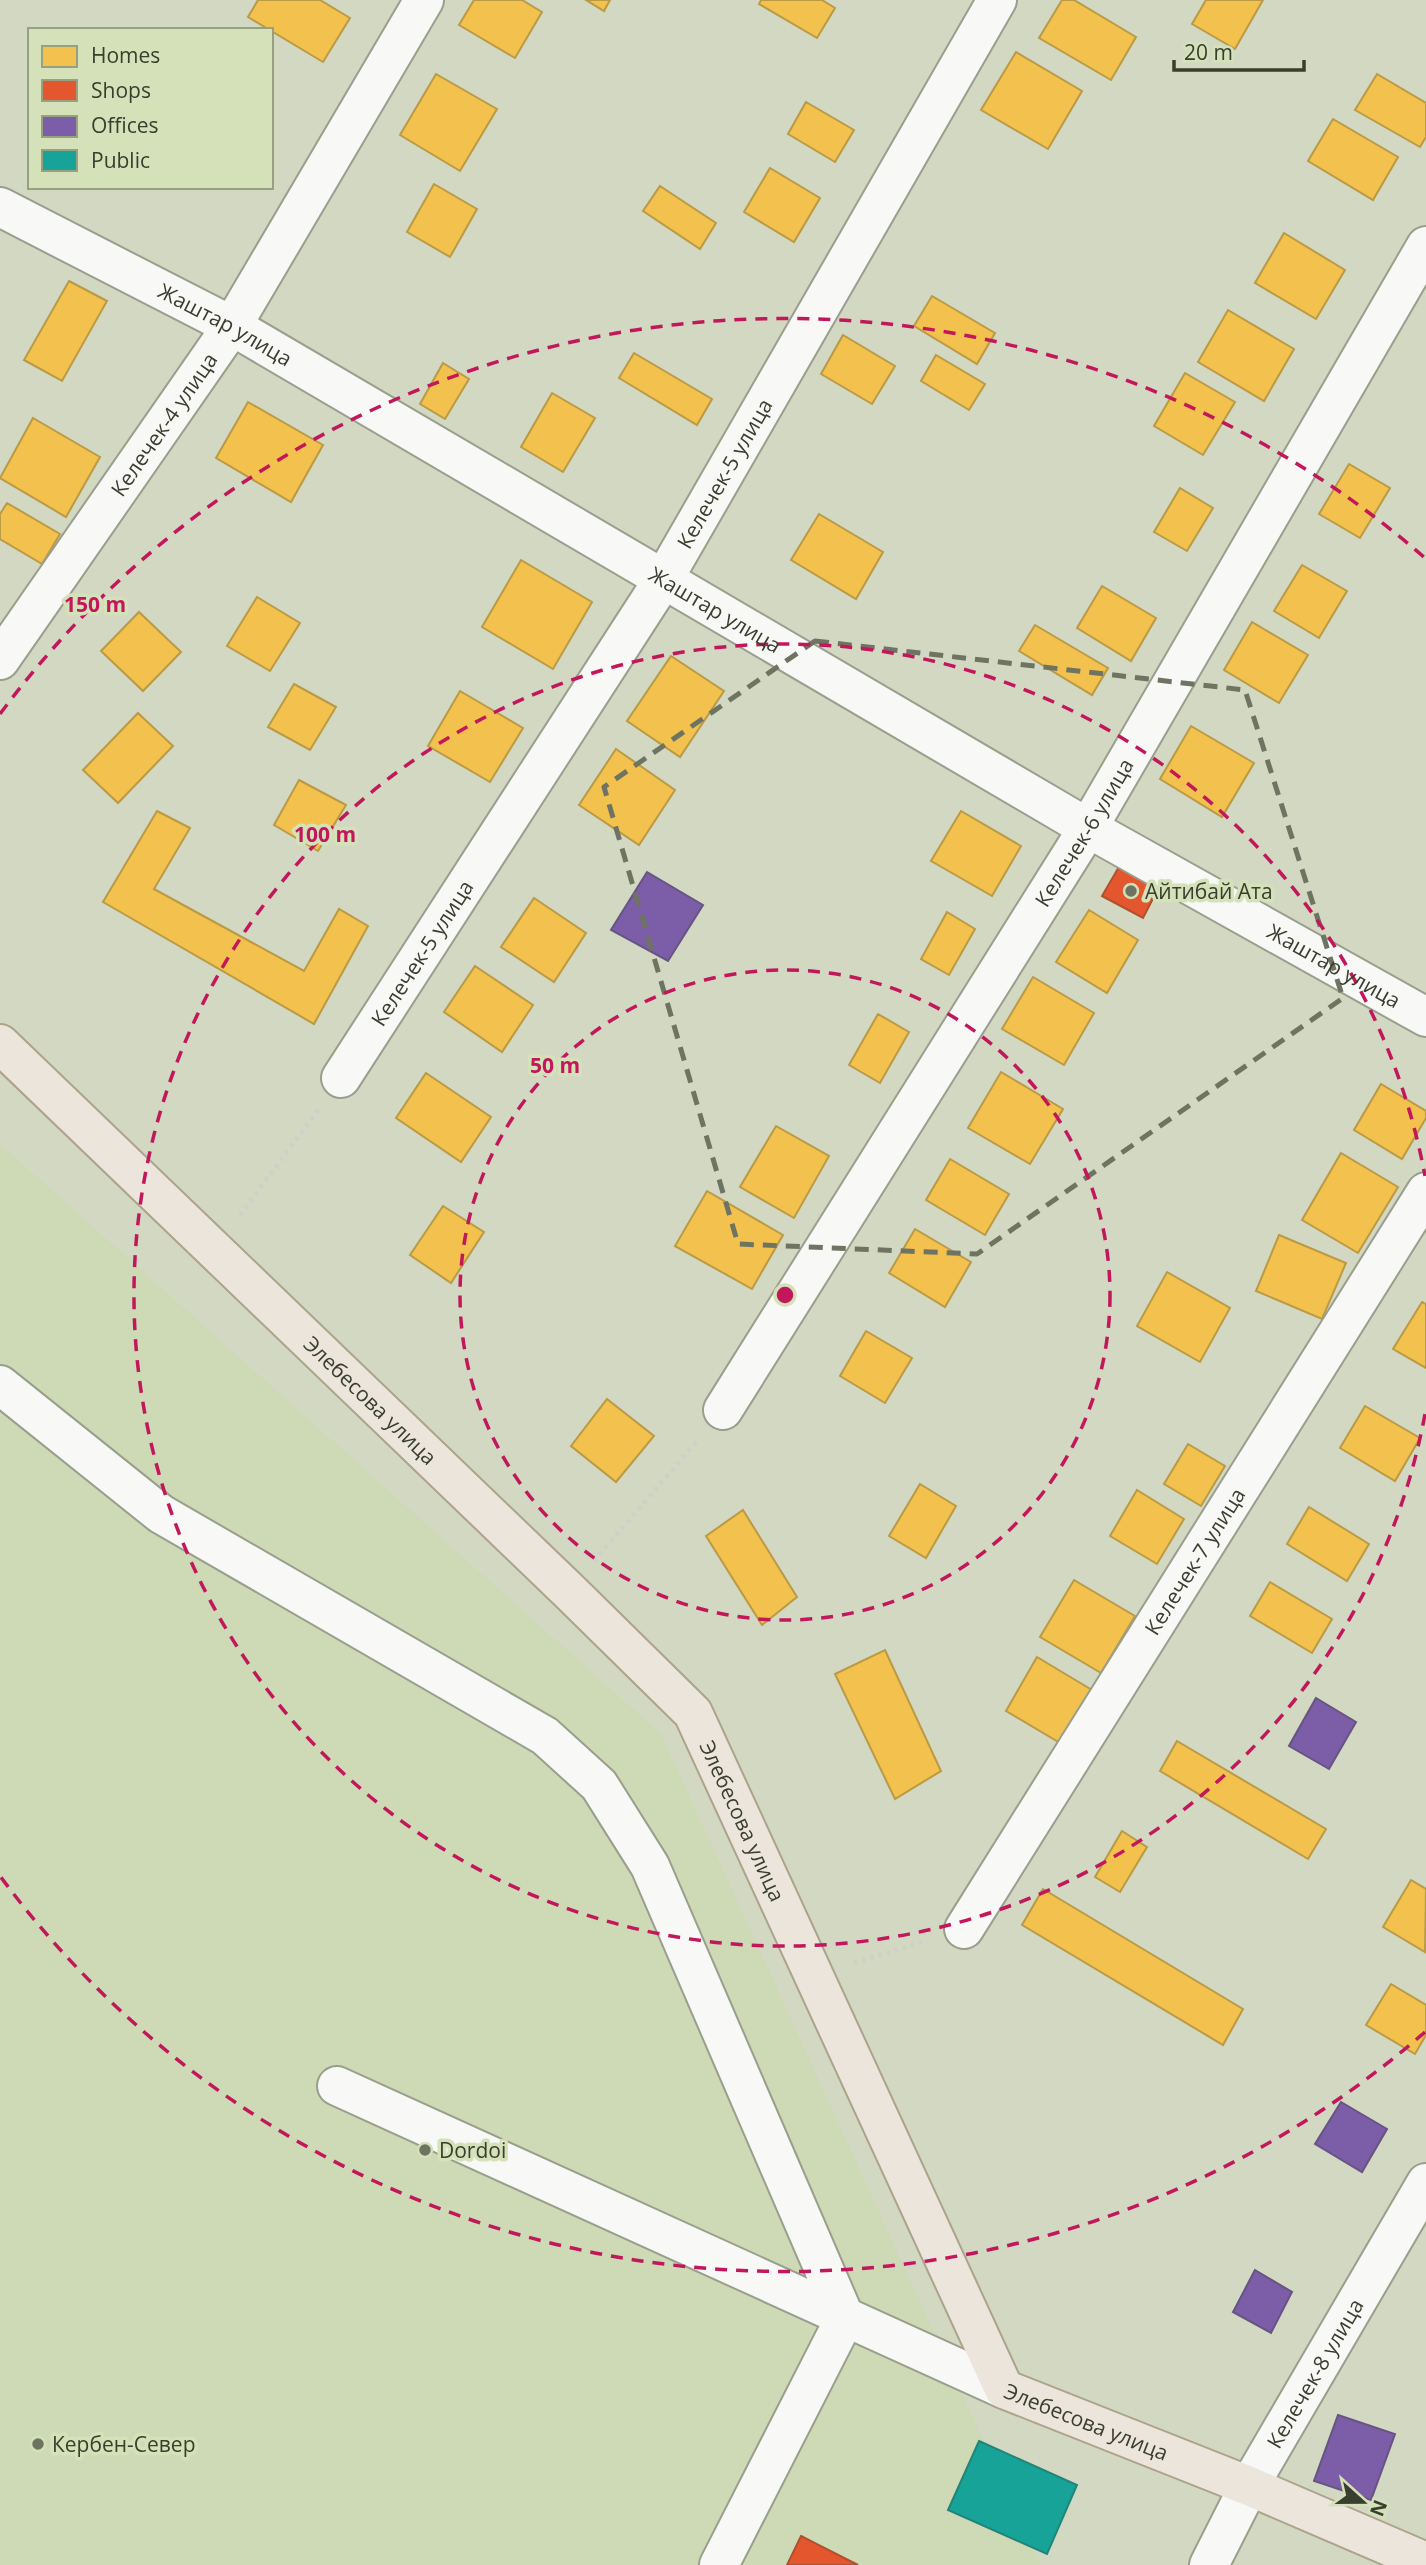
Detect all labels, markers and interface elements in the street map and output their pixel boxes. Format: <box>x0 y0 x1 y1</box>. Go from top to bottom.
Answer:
legend <box>28 28 273 189</box>
scale bar <box>1174 28 1304 72</box>
text: 20 m <box>1184 38 1233 66</box>
text: Homes <box>91 41 160 69</box>
text: Shops <box>91 76 151 104</box>
text: Offices <box>91 111 159 139</box>
text: Public <box>91 146 150 174</box>
street label: Жаштар улица <box>153 277 297 372</box>
street label: Келечек-4 улица <box>104 347 223 502</box>
street label: Келечек-5 улица <box>670 393 779 554</box>
street label: Жаштар улица <box>644 560 786 659</box>
text: 150 m <box>64 590 126 618</box>
street label: Келечек-6 улица <box>1028 753 1139 912</box>
text: 100 m <box>294 820 356 848</box>
street label: Келечек-5 улица <box>364 874 479 1031</box>
place label: Айтибай Ата <box>1145 877 1273 905</box>
marker: Айтибай Ата <box>1123 883 1139 899</box>
street label: Жаштар улица <box>1262 917 1406 1014</box>
text: 50 m <box>530 1051 580 1079</box>
centre of rings <box>773 1283 797 1307</box>
street label: Элебесова улица <box>298 1330 443 1471</box>
street label: Келечек-7 улица <box>1138 1482 1251 1640</box>
street label: Элебесова улица <box>694 1736 792 1906</box>
place label: Dordoi <box>439 2136 506 2164</box>
marker: Dordoi <box>417 2142 433 2158</box>
street label: Келечек-8 улица <box>1260 2293 1369 2453</box>
street label: Элебесова улица <box>1000 2377 1172 2467</box>
place label: Кербен-Север <box>52 2430 196 2458</box>
marker: Кербен-Север <box>30 2436 46 2452</box>
north arrow <box>1328 2467 1398 2537</box>
text: N <box>1364 2496 1394 2520</box>

